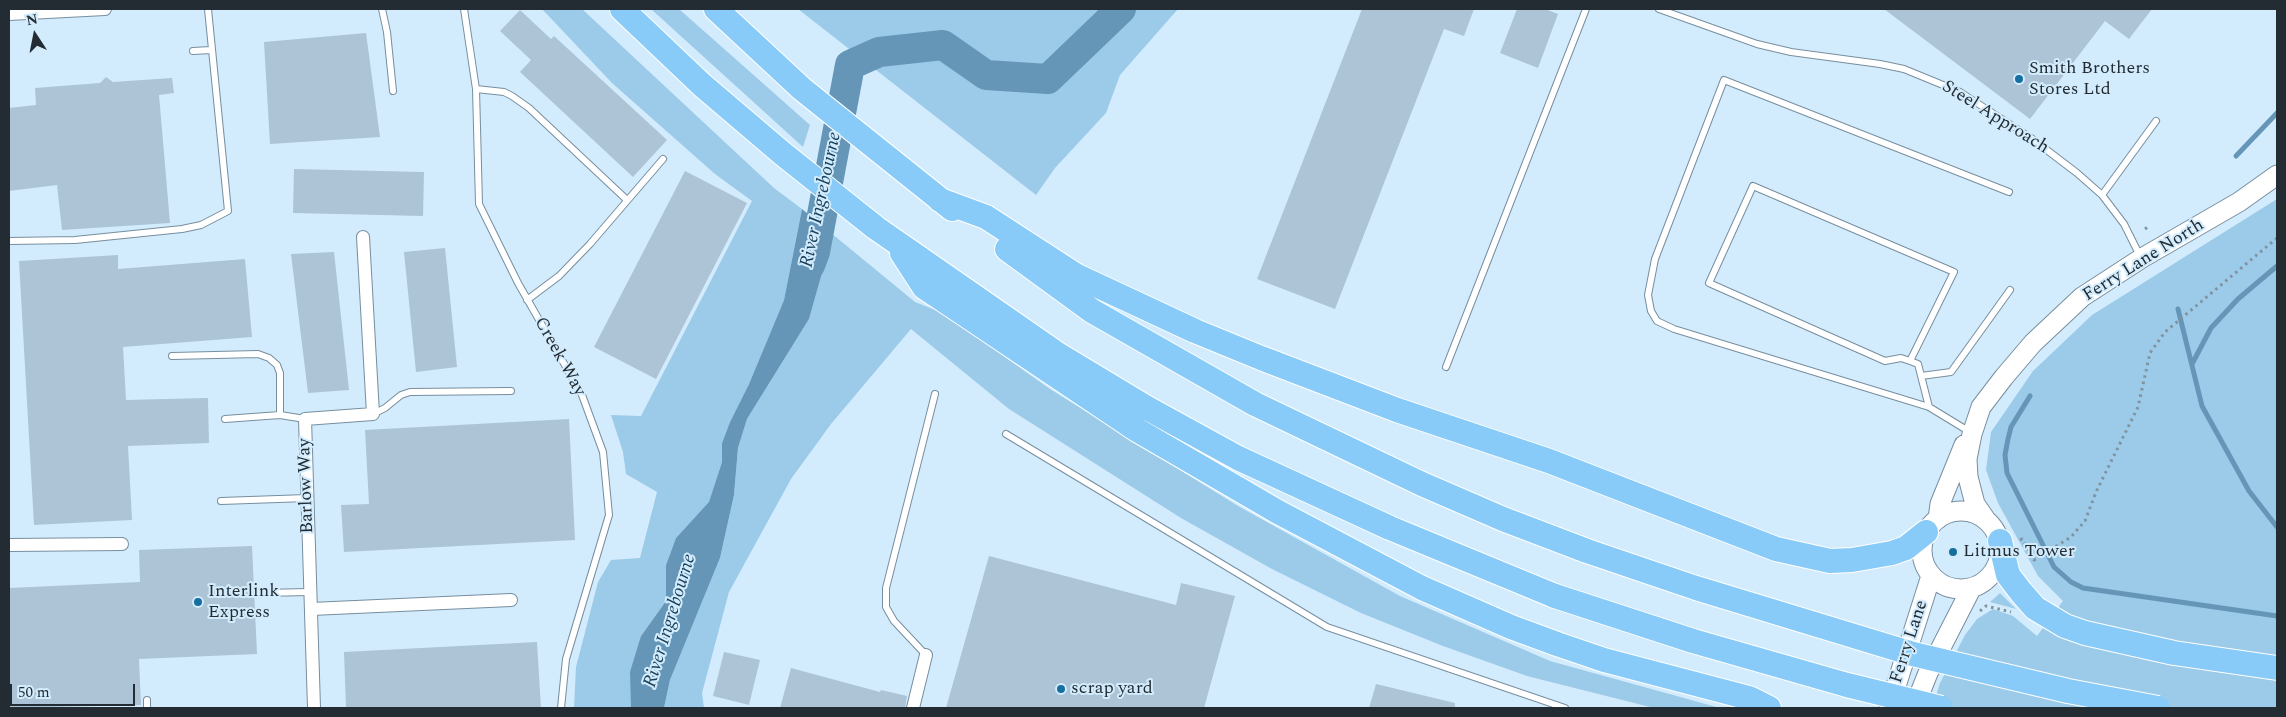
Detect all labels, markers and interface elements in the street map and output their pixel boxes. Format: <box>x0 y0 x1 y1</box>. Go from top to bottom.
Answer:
text: N <box>24 8 40 31</box>
north arrow <box>10 10 60 60</box>
place label: Smith Brothers Stores Ltd <box>2029 58 2150 100</box>
marker: Smith Brothers Stores Ltd <box>2013 73 2025 85</box>
street label: Steel Approach <box>1938 76 2052 160</box>
water label: River Ingrebourne <box>796 130 848 270</box>
street label: Ferry Lane North <box>2079 215 2209 307</box>
street label: Creek Way <box>529 314 589 400</box>
street label: Barlow Way <box>295 438 319 534</box>
place label: Litmus Tower <box>1963 541 2075 563</box>
marker: Litmus Tower <box>1947 546 1959 558</box>
water label: River Ingrebourne <box>640 552 702 690</box>
place label: Interlink Express <box>208 581 279 624</box>
marker: Interlink Express <box>192 596 204 608</box>
street label: Ferry Lane <box>1886 598 1934 686</box>
scale bar <box>12 674 138 706</box>
place label: scrap yard <box>1071 678 1153 700</box>
text: 50 m <box>18 681 50 704</box>
marker: scrap yard <box>1055 683 1067 695</box>

